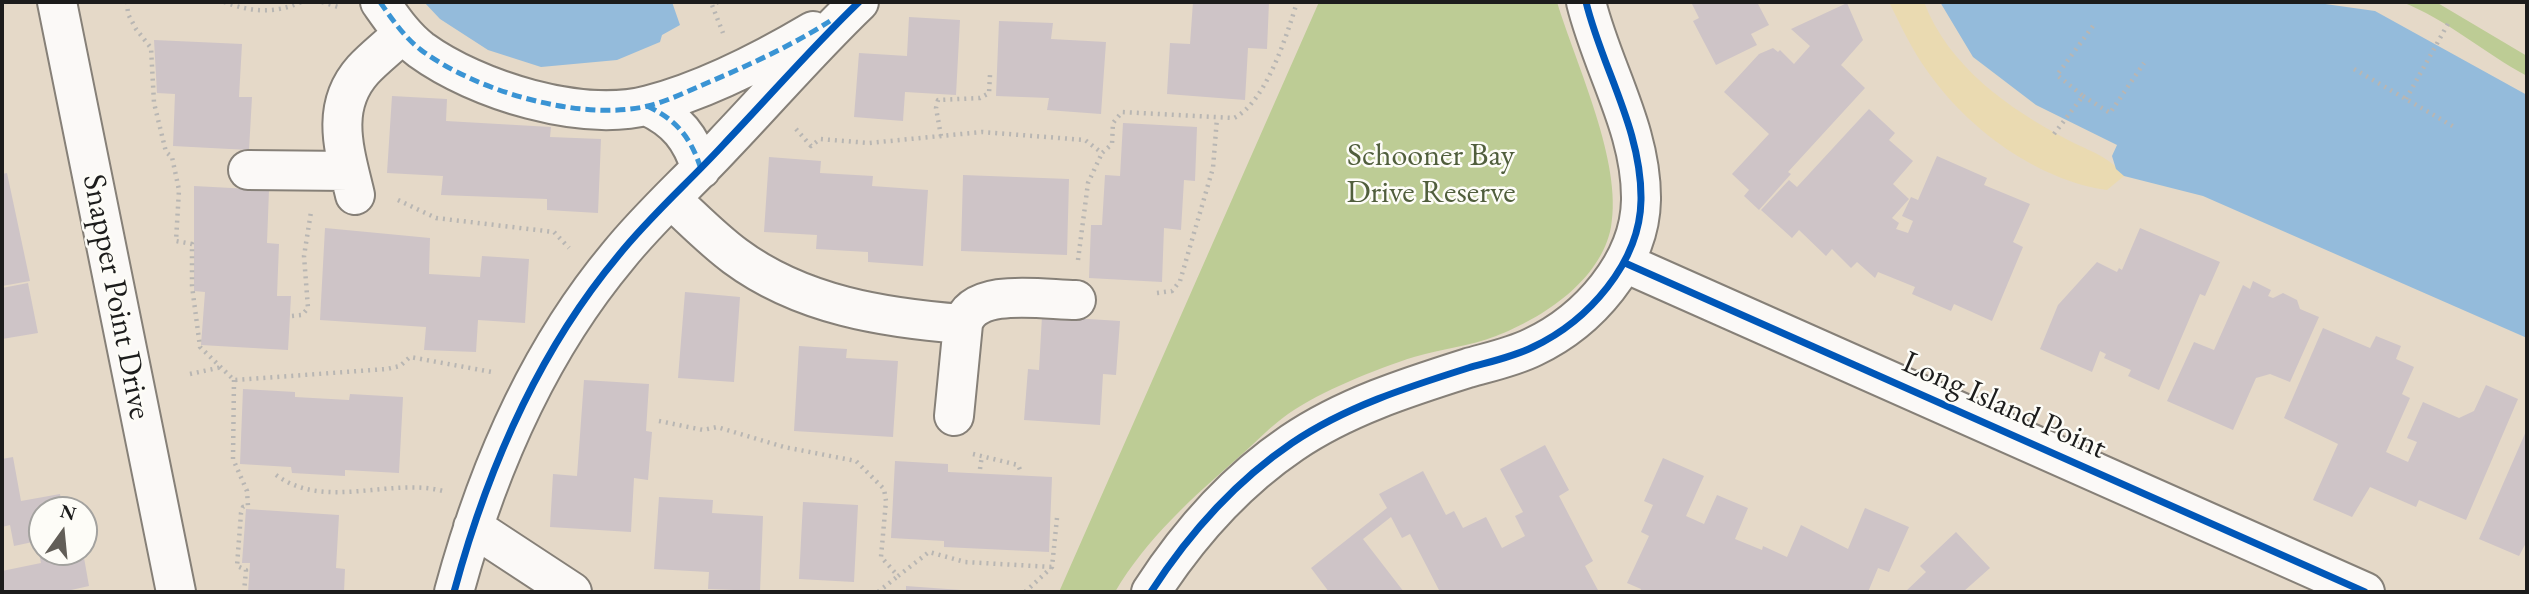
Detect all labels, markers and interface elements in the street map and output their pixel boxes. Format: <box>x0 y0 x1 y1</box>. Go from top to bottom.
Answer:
park label: Schooner Bay Drive Reserve <box>1346 137 1516 212</box>
street label: Snapper Point Drive <box>73 171 159 423</box>
street label: Long Island Point <box>1896 344 2112 468</box>
north arrow <box>28 496 98 566</box>
text: N <box>57 498 79 526</box>

